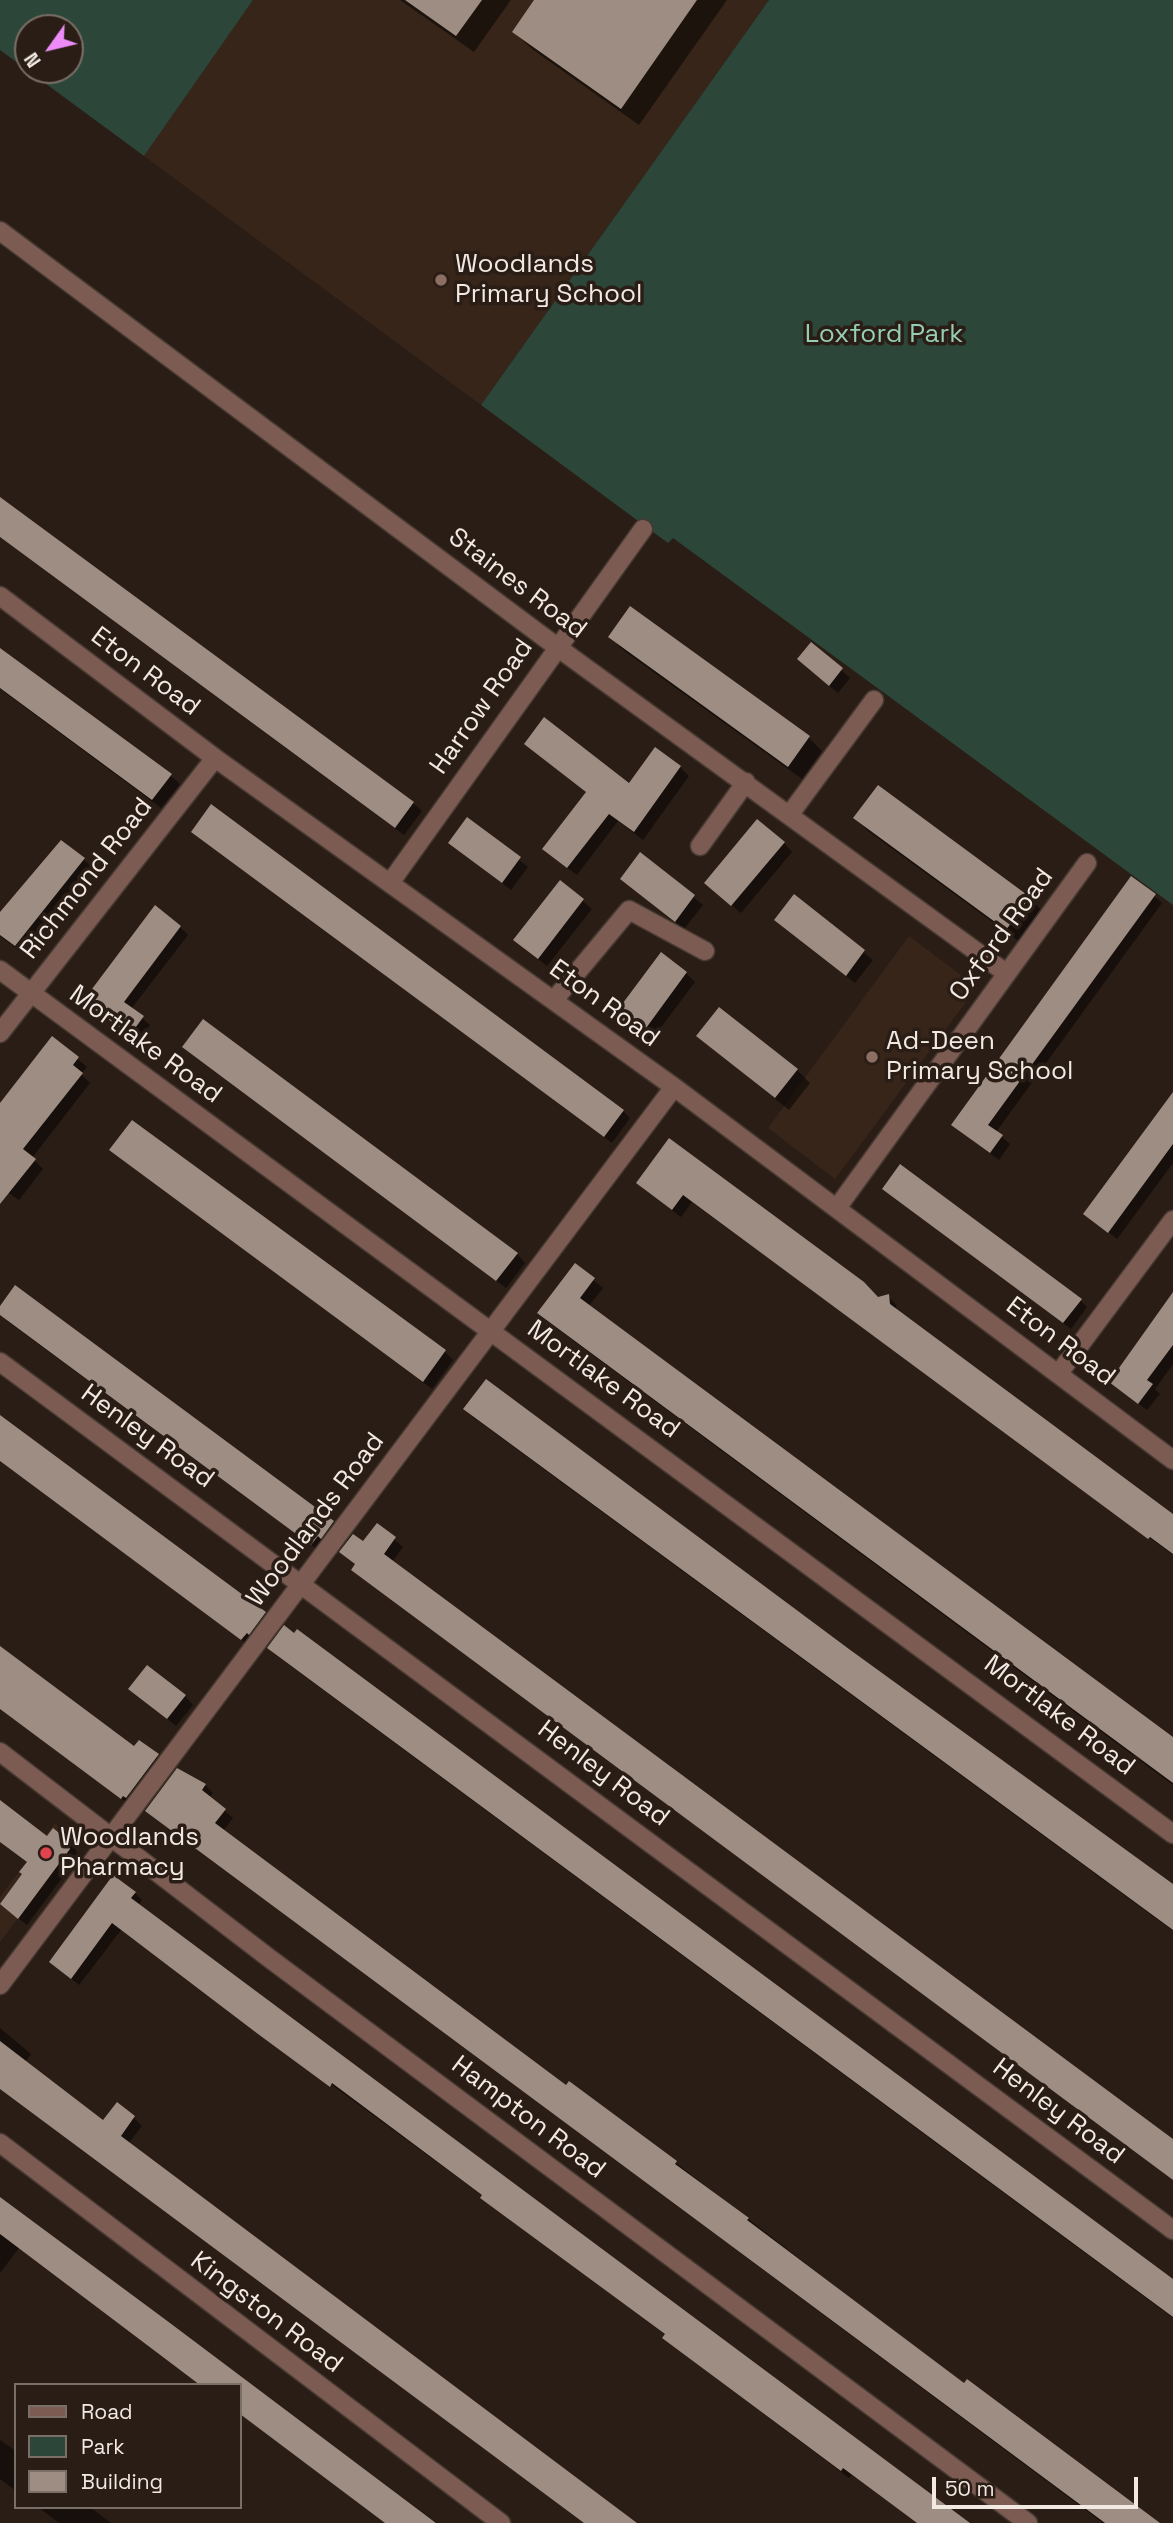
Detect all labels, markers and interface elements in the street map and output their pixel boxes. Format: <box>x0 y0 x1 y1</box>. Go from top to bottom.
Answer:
north arrow <box>14 14 84 84</box>
text: N <box>19 48 47 72</box>
place label: Woodlands Primary School <box>455 249 642 310</box>
marker: Woodlands Primary School <box>433 272 449 288</box>
park label: Loxford Park <box>805 319 963 351</box>
street label: Staines Road <box>442 522 592 646</box>
street label: Eton Road <box>84 621 206 723</box>
street label: Harrow Road <box>424 633 540 781</box>
street label: Richmond Road <box>14 792 160 966</box>
street label: Oxford Road <box>943 863 1061 1007</box>
street label: Eton Road <box>543 954 665 1054</box>
street label: Mortlake Road <box>63 979 227 1111</box>
place label: Ad-Deen Primary School <box>886 1026 1073 1088</box>
marker: Ad-Deen Primary School <box>864 1049 880 1065</box>
street label: Eton Road <box>999 1291 1121 1393</box>
street label: Mortlake Road <box>521 1314 685 1446</box>
street label: Henley Road <box>75 1378 219 1496</box>
street label: Woodlands Road <box>241 1427 391 1613</box>
street label: Mortlake Road <box>977 1649 1141 1783</box>
street label: Henley Road <box>531 1714 675 1834</box>
place label: Woodlands Pharmacy <box>60 1822 199 1884</box>
marker: Woodlands Pharmacy <box>38 1845 54 1861</box>
street label: Hampton Road <box>445 2050 611 2186</box>
street label: Henley Road <box>986 2052 1130 2172</box>
street label: Kingston Road <box>184 2246 348 2380</box>
legend <box>14 2383 242 2509</box>
text: Road <box>81 2398 133 2425</box>
text: Park <box>81 2433 125 2460</box>
scale bar <box>935 2464 1142 2508</box>
text: Building <box>81 2468 163 2495</box>
text: 50 m <box>945 2475 995 2502</box>

